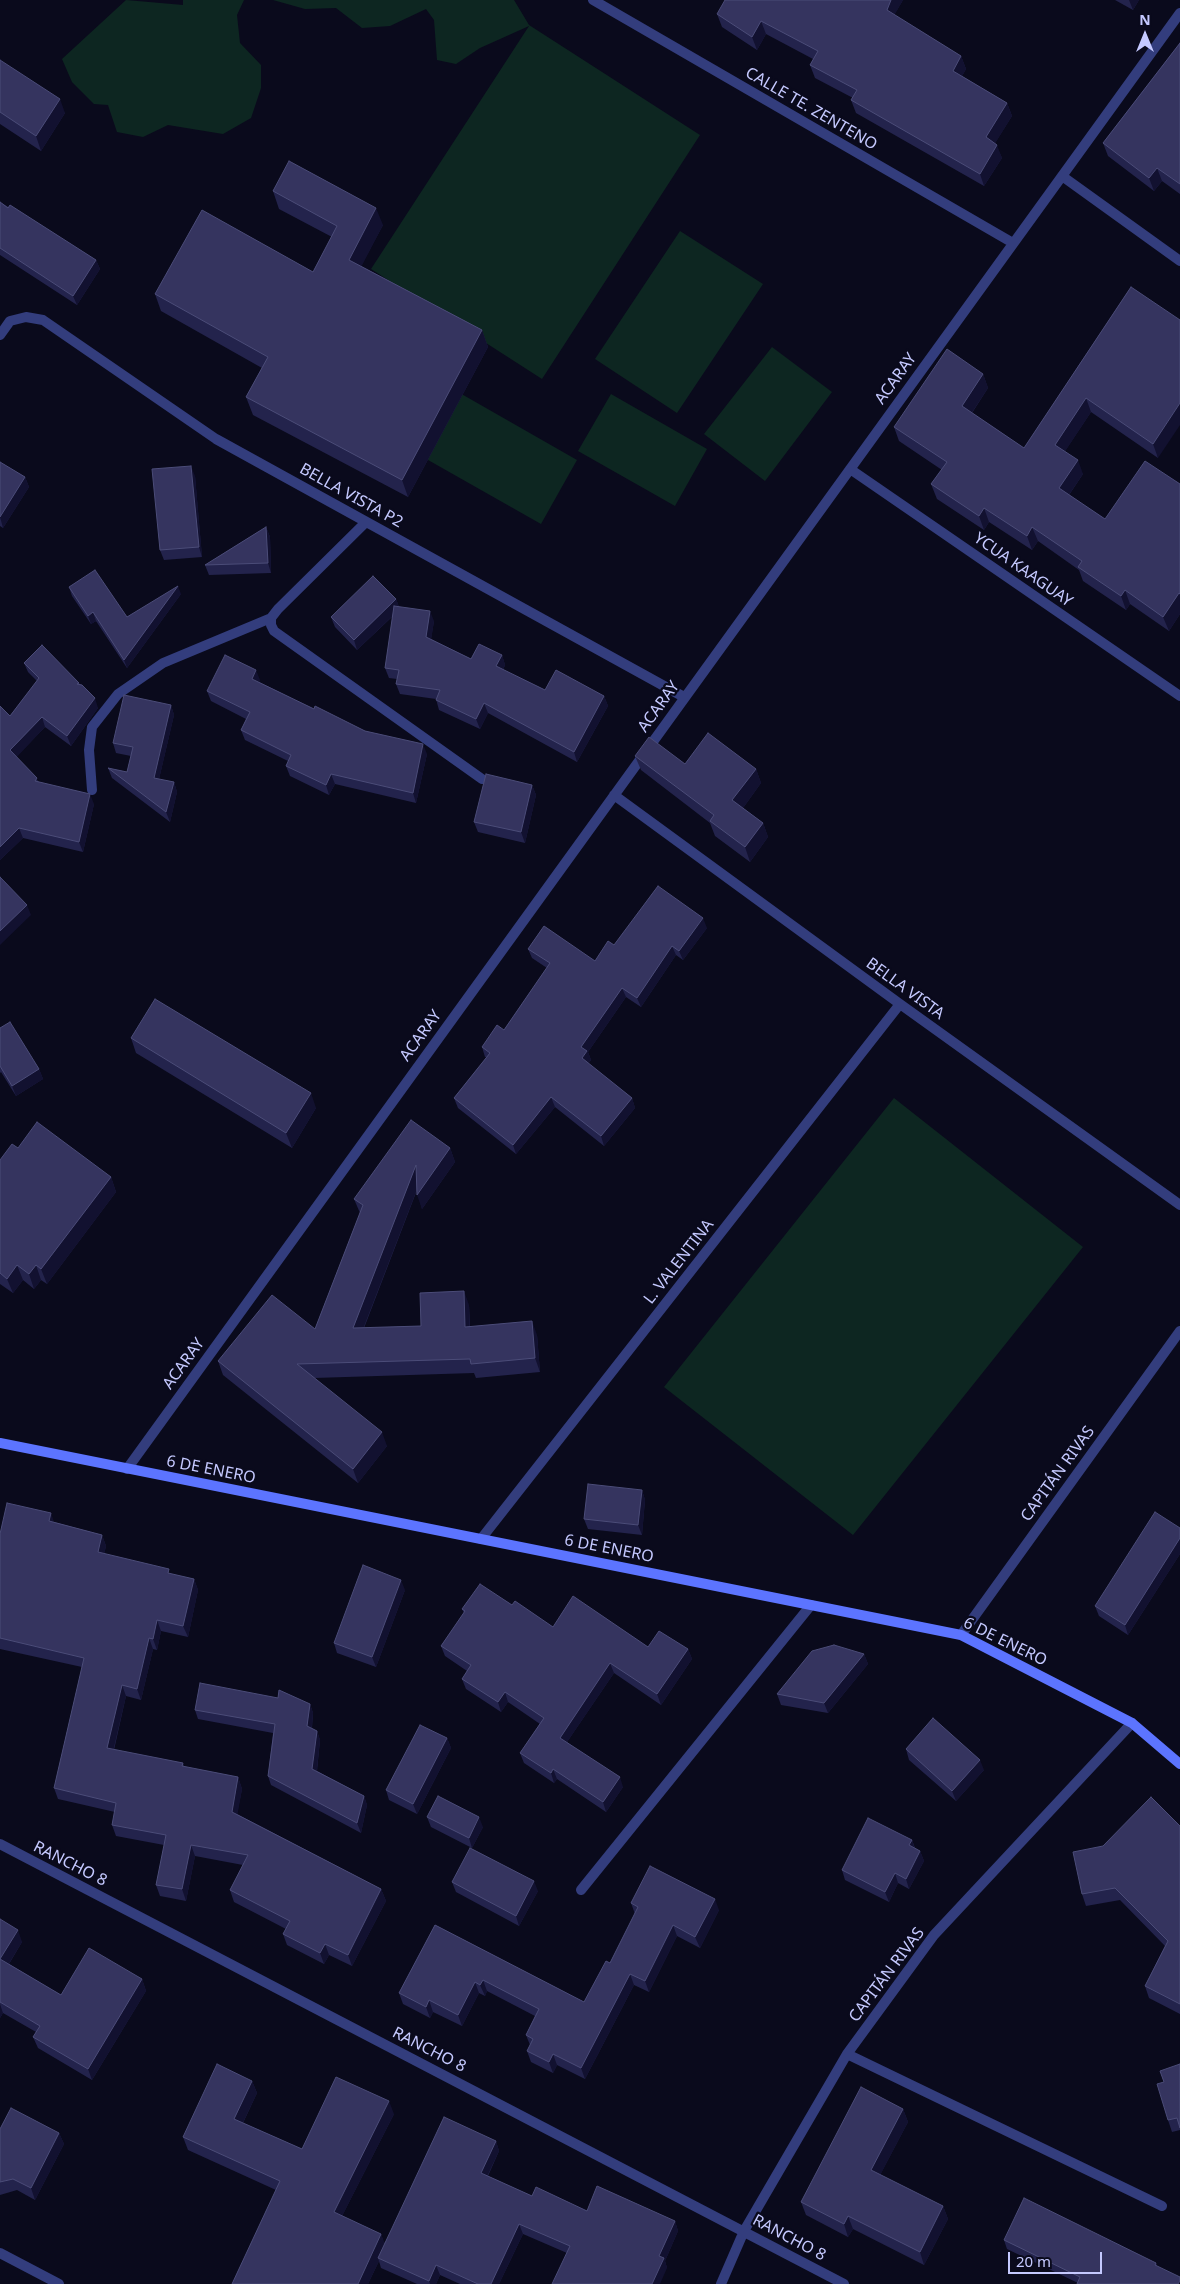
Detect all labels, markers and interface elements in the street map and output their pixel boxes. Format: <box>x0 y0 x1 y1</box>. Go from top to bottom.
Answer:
north arrow <box>1120 10 1170 60</box>
text: N <box>1139 10 1151 29</box>
street label: CALLE TE. ZENTENO <box>742 63 880 155</box>
street label: ACARAY <box>871 350 921 408</box>
street label: BELLA VISTA P2 <box>296 460 406 532</box>
street label: YCUA KAAGUAY <box>970 529 1076 611</box>
street label: ACARAY <box>634 678 684 736</box>
street label: BELLA VISTA <box>862 954 948 1024</box>
street label: ACARAY <box>396 1007 446 1065</box>
street label: L. VALENTINA <box>640 1216 718 1308</box>
street label: ACARAY <box>159 1335 209 1393</box>
street label: CAPITÁN RIVAS <box>1017 1423 1099 1525</box>
street label: 6 DE ENERO <box>165 1452 257 1488</box>
street label: 6 DE ENERO <box>563 1531 655 1567</box>
street label: 6 DE ENERO <box>960 1614 1050 1670</box>
street label: RANCHO 8 <box>30 1837 110 1891</box>
street label: CAPITÁN RIVAS <box>845 1924 929 2026</box>
street label: RANCHO 8 <box>389 2023 469 2077</box>
street label: RANCHO 8 <box>749 2211 829 2265</box>
scale bar <box>1010 2242 1104 2274</box>
text: 20 m <box>1016 2251 1051 2271</box>

